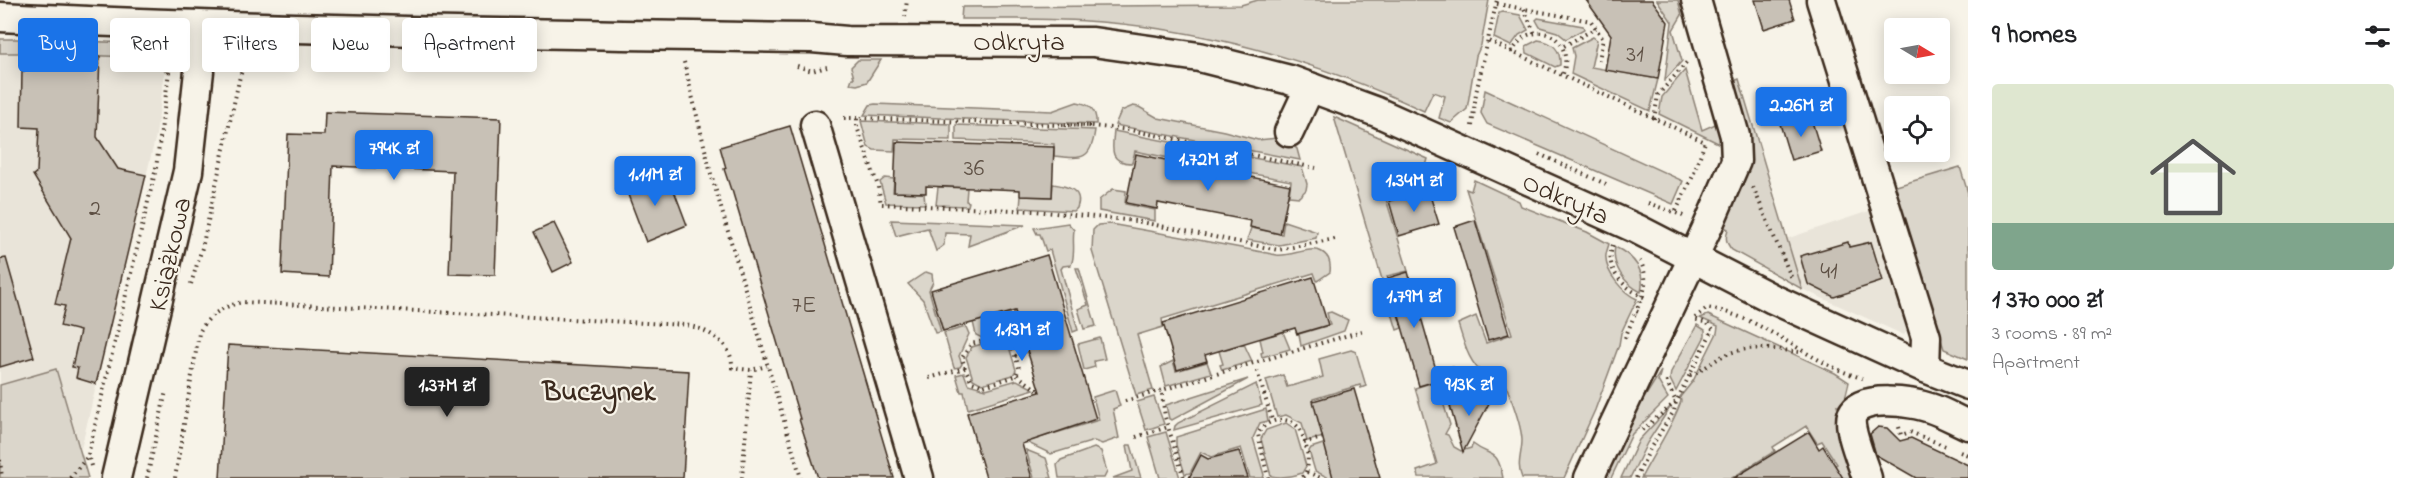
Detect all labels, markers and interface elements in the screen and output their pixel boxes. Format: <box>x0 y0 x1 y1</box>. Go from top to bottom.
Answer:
text: 9 homes <box>1992 17 2077 55</box>
chip: Buy <box>18 18 98 72</box>
chip: Rent <box>110 18 190 72</box>
chip: Filters <box>202 18 299 72</box>
chip: New <box>311 18 390 72</box>
chip: Apartment <box>402 18 537 72</box>
north arrow <box>1884 18 1950 84</box>
map controls <box>1884 18 1950 162</box>
icon: filters <box>2361 20 2394 53</box>
street label: Odkryta <box>973 24 1065 63</box>
house number: 31 <box>1626 38 1644 73</box>
pin: 2.26M zł <box>1739 87 1863 138</box>
text: 2.26M zł <box>1770 92 1832 121</box>
button: locate <box>1884 96 1950 162</box>
icon: home <box>2139 123 2247 231</box>
pin: 794K zł <box>339 130 449 181</box>
text: 794K zł <box>369 135 419 164</box>
pin: 1.72M zł <box>1146 141 1270 192</box>
text: 1.72M zł <box>1179 146 1237 175</box>
house number: 36 <box>964 152 985 187</box>
pin: 1.11M zł <box>593 156 717 207</box>
text: 1.11M zł <box>628 161 682 190</box>
pin: 1.34M zł <box>1352 162 1476 213</box>
street label: Odkryta <box>1515 164 1615 237</box>
text: 1.34M zł <box>1386 167 1443 196</box>
house number: 2 <box>89 192 101 227</box>
street label: Książkowa <box>139 194 203 315</box>
house number: 41 <box>1820 255 1838 290</box>
pin: 1.79M zł <box>1352 278 1476 329</box>
text: 1 370 000 zł <box>1992 282 2103 320</box>
text: 1.79M zł <box>1387 283 1441 312</box>
house number: 7E <box>792 289 816 324</box>
pin: 1.13M zł <box>960 311 1084 362</box>
text: 1.13M zł <box>994 316 1050 345</box>
text: 3 rooms · 89 m² <box>1992 320 2112 349</box>
text: Apartment <box>1992 349 2080 378</box>
pin: 913K zł <box>1414 366 1524 417</box>
pin: 1.37M zł <box>385 367 509 418</box>
text: 913K zł <box>1445 371 1493 400</box>
text: 1.37M zł <box>419 372 476 401</box>
district label: Buczynek <box>540 373 656 414</box>

